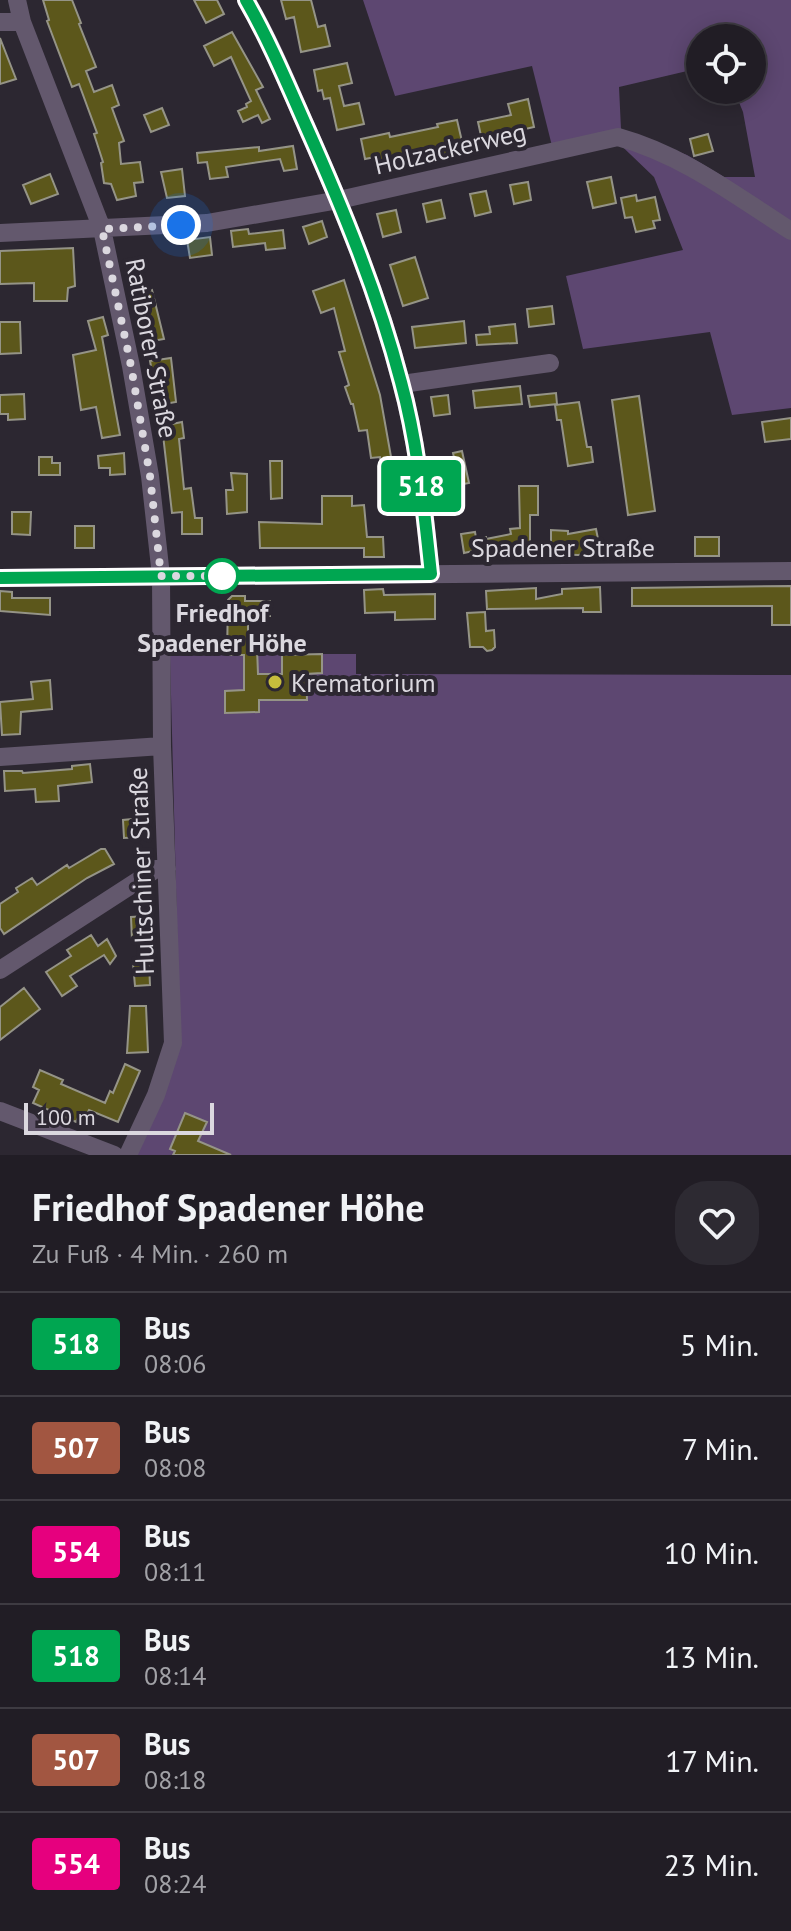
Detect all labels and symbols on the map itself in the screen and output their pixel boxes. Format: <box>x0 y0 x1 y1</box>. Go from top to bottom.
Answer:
street label: Holzackerweg <box>371 114 529 182</box>
your location <box>161 205 201 245</box>
street label: Ratiborer Straße <box>118 255 186 441</box>
line badge: 518 <box>375 460 467 512</box>
street label: Spadener Straße <box>471 531 655 564</box>
marker: Friedhof Spadener Höhe <box>205 559 239 593</box>
place label: Friedhof Spadener Höhe <box>137 596 307 659</box>
place label: Krematorium <box>291 666 436 699</box>
marker: Krematorium <box>266 673 284 691</box>
street label: Hultschiner Straße <box>121 767 161 975</box>
scale bar <box>24 1099 214 1135</box>

